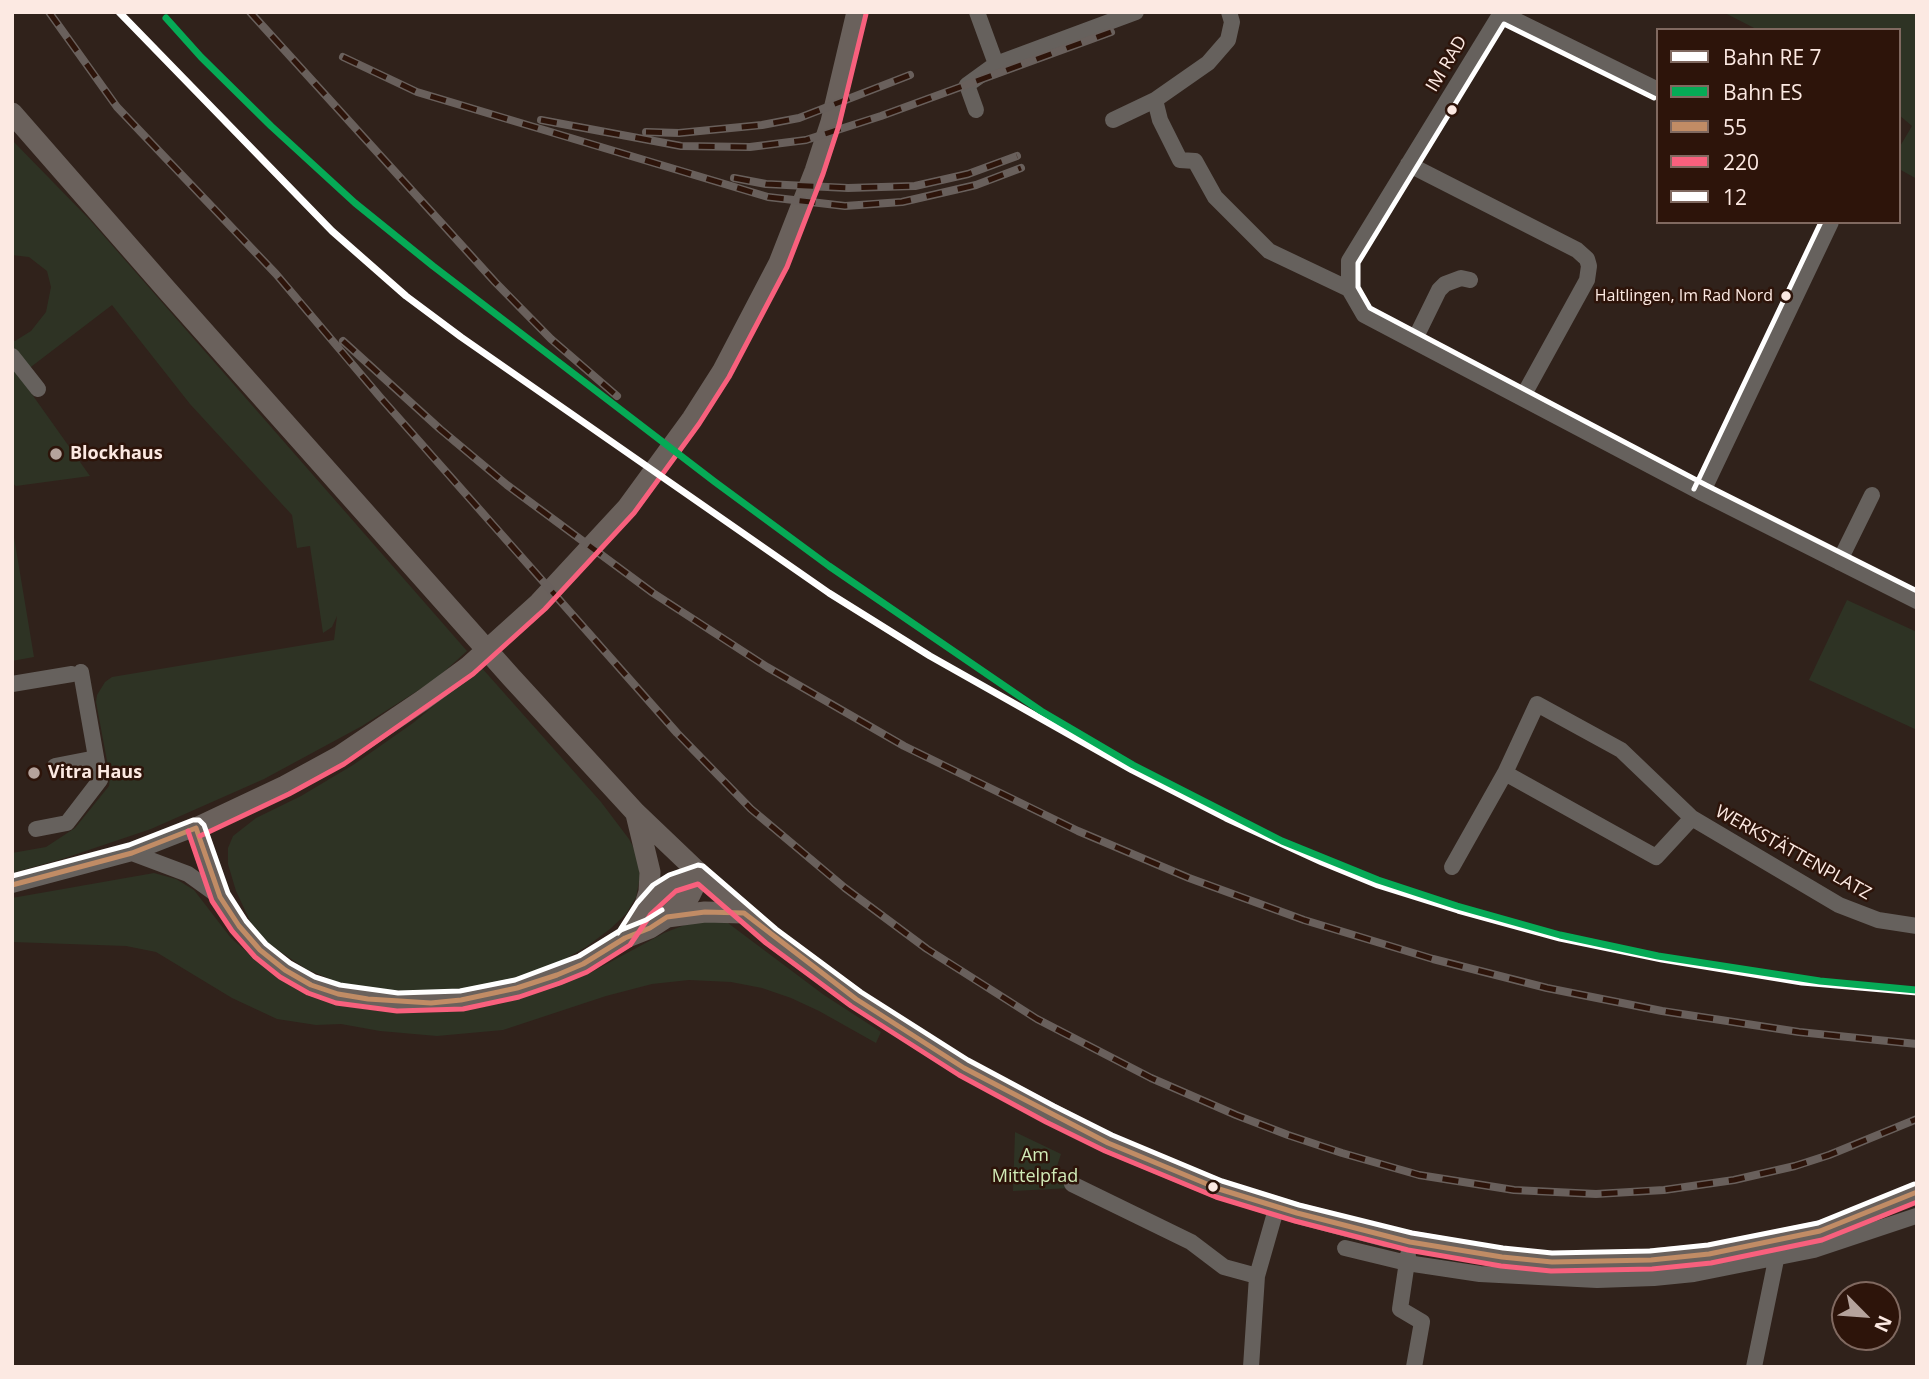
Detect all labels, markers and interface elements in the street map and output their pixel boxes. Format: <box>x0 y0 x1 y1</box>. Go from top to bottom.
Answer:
legend <box>1656 28 1901 224</box>
street label: IM RAD <box>1422 32 1472 96</box>
text: Bahn RE 7 <box>1723 43 1822 71</box>
text: Bahn ES <box>1723 78 1803 106</box>
unlabelled marker <box>1445 103 1459 117</box>
text: 55 <box>1723 113 1747 141</box>
text: 220 <box>1723 148 1759 176</box>
text: 12 <box>1723 183 1747 211</box>
place label: Haltlingen, Im Rad Nord <box>1595 286 1773 306</box>
marker: Haltlingen, Im Rad Nord <box>1779 289 1793 303</box>
place label: Blockhaus <box>70 443 163 465</box>
marker: Blockhaus <box>48 446 64 462</box>
place label: Vitra Haus <box>48 762 142 784</box>
marker: Vitra Haus <box>26 765 42 781</box>
street label: WERKSTÄTTENPLATZ <box>1711 801 1875 905</box>
park label: Am Mittelpfad <box>992 1145 1078 1188</box>
unlabelled marker <box>1206 1180 1220 1194</box>
north arrow <box>1831 1281 1901 1351</box>
text: N <box>1868 1312 1898 1337</box>

